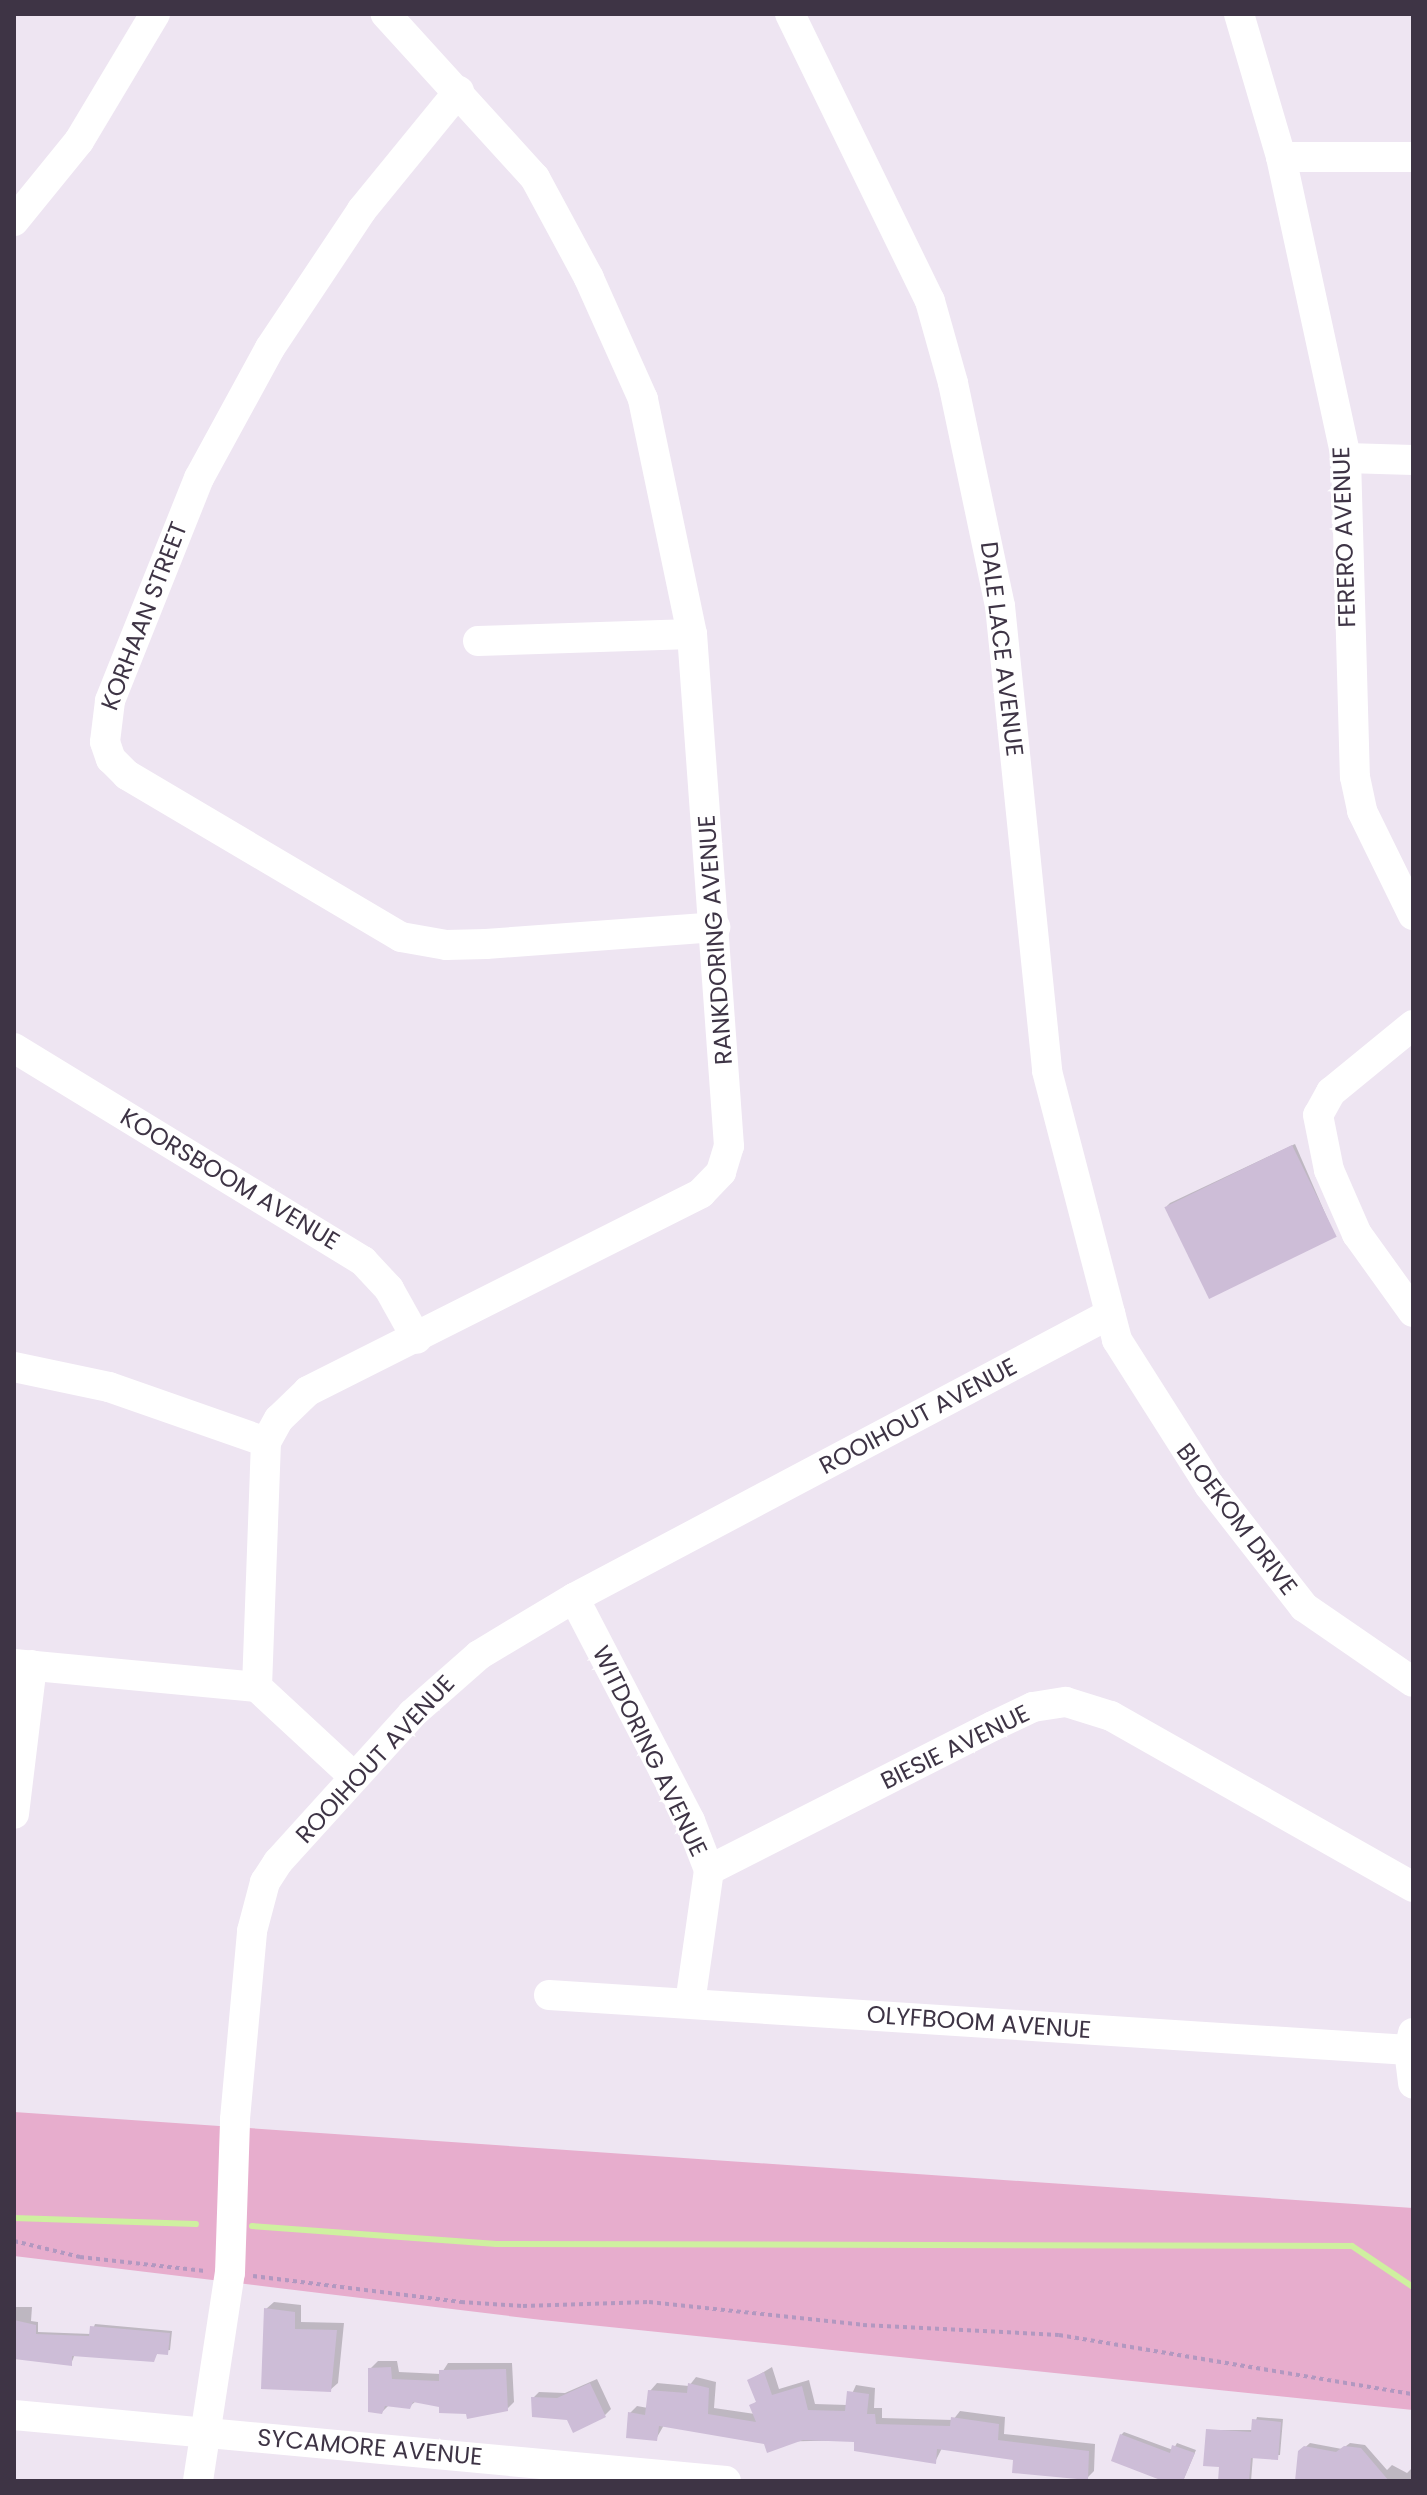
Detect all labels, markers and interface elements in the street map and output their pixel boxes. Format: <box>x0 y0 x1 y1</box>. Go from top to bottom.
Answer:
street label: FERERO AVENUE <box>1326 446 1362 628</box>
street label: KORHAAN STREET <box>95 518 193 714</box>
street label: DALE LACE AVENUE <box>975 540 1029 758</box>
street label: RANKDORING AVENUE <box>692 814 738 1066</box>
street label: KOORSBOOM AVENUE <box>115 1102 345 1256</box>
street label: ROOIHOUT AVENUE <box>814 1352 1022 1480</box>
street label: BLOEKOM DRIVE <box>1171 1437 1303 1601</box>
street label: WITDORING AVENUE <box>586 1641 714 1861</box>
street label: ROOIHOUT AVENUE <box>290 1669 460 1849</box>
street label: BIESIE AVENUE <box>876 1699 1034 1795</box>
street label: OLYFBOOM AVENUE <box>866 2000 1092 2044</box>
street label: SYCAMORE AVENUE <box>256 2423 484 2471</box>

